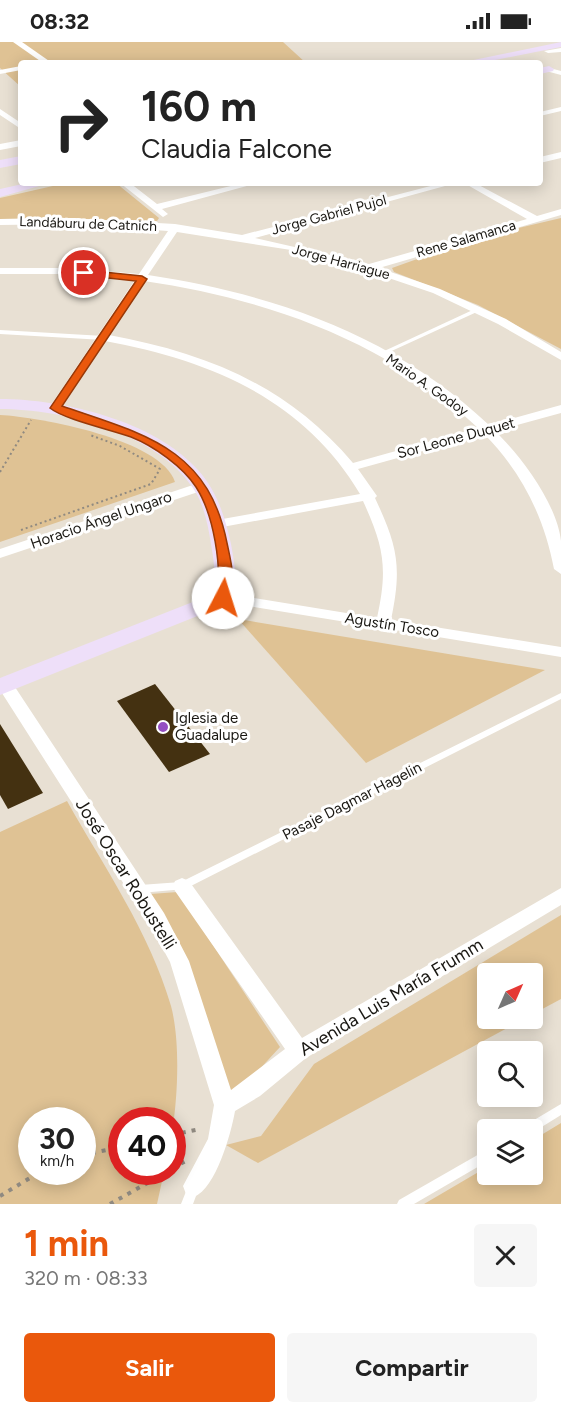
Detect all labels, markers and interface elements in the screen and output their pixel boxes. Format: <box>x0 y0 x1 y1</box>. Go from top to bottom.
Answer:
text: 08:32 <box>30 8 89 35</box>
text: 160 m <box>141 81 257 132</box>
icon: right <box>42 84 120 162</box>
text: Claudia Falcone <box>141 132 332 165</box>
street label: Jorge Gabriel Pujol <box>270 191 388 239</box>
street label: Landáburu de Catnich <box>19 213 157 235</box>
street label: Rene Salamanca <box>414 217 518 261</box>
street label: Jorge Harriague <box>290 241 392 283</box>
pin <box>58 247 109 298</box>
icon: arrive <box>67 256 100 289</box>
street label: Mario A. Godoy <box>383 350 472 420</box>
street label: Sor Leone Duquet <box>395 414 517 462</box>
street label: Horacio Ángel Ungaro <box>28 487 174 553</box>
position arrow <box>191 566 255 630</box>
street label: Agustín Tosco <box>344 609 441 641</box>
place label: Iglesia de Guadalupe <box>175 709 248 744</box>
marker: Iglesia de Guadalupe <box>156 720 170 734</box>
street label: Pasaje Dagmar Hagelin <box>279 758 425 844</box>
street label: José Oscar Robustelli <box>71 795 181 953</box>
street label: Avenida Luis María Frumm <box>295 933 487 1061</box>
north arrow <box>477 963 543 1029</box>
map controls <box>477 963 543 1185</box>
button: search <box>477 1041 543 1107</box>
speed limit sign: 40 <box>108 1107 186 1185</box>
button: layers <box>477 1119 543 1185</box>
text: 30 <box>39 1120 75 1157</box>
text: km/h <box>40 1152 74 1170</box>
text: 1 min <box>24 1222 109 1265</box>
button: close <box>474 1224 537 1287</box>
text: 320 m · 08:33 <box>24 1266 148 1290</box>
button: Salir <box>24 1333 275 1402</box>
button: Compartir <box>287 1333 537 1402</box>

